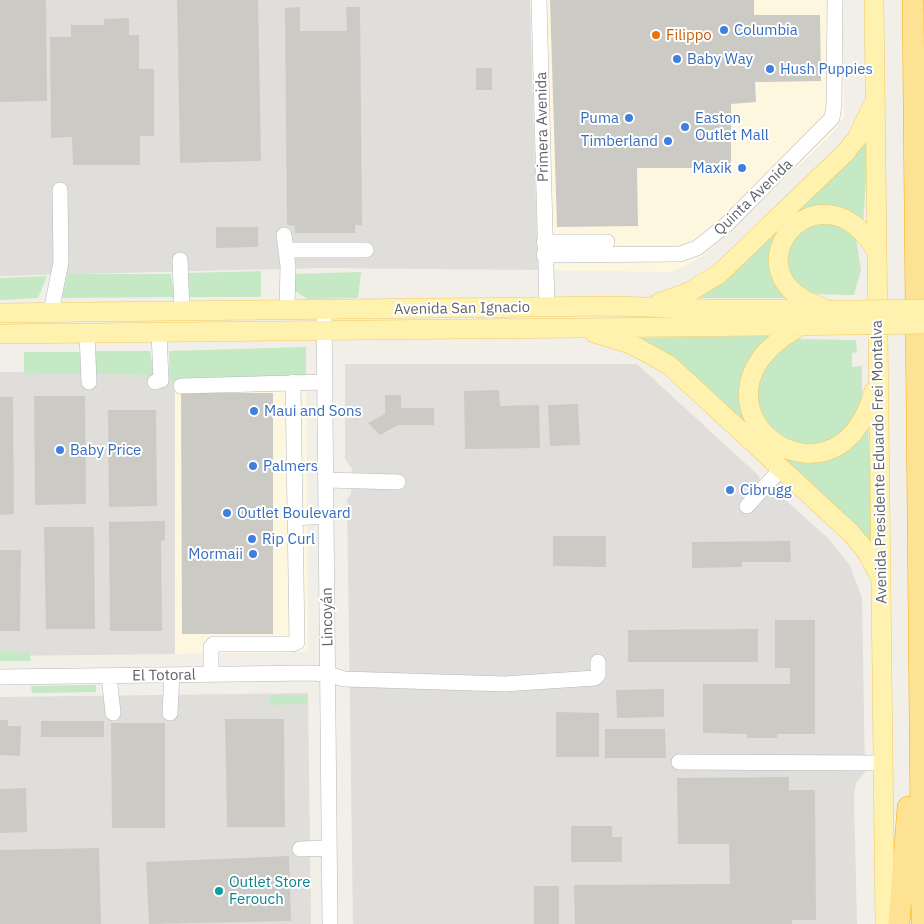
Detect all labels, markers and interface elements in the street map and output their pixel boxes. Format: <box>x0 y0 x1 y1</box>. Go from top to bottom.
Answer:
place label: Columbia <box>734 20 798 39</box>
marker: Columbia <box>718 24 730 36</box>
place label: Filippo <box>666 25 712 44</box>
marker: Filippo <box>650 29 662 41</box>
place label: Baby Way <box>687 49 754 68</box>
marker: Baby Way <box>671 53 683 65</box>
place label: Hush Puppies <box>780 59 873 78</box>
marker: Hush Puppies <box>764 63 776 75</box>
street label: Primera Avenida <box>531 72 552 182</box>
place label: Puma <box>580 108 619 127</box>
place label: Easton Outlet Mall <box>695 108 769 144</box>
marker: Puma <box>623 112 635 124</box>
marker: Easton Outlet Mall <box>679 121 691 133</box>
place label: Timberland <box>581 131 658 150</box>
marker: Timberland <box>662 135 674 147</box>
street label: Quinta Avenida <box>709 154 796 239</box>
place label: Maxik <box>693 158 732 177</box>
marker: Maxik <box>736 162 748 174</box>
street label: Avenida San Ignacio <box>394 297 530 318</box>
street label: Avenida Presidente Eduardo Frei Montalva <box>867 320 890 604</box>
place label: Maui and Sons <box>264 401 362 420</box>
marker: Maui and Sons <box>248 405 260 417</box>
place label: Baby Price <box>70 440 141 459</box>
marker: Baby Price <box>54 444 66 456</box>
place label: Palmers <box>263 456 318 475</box>
marker: Palmers <box>247 460 259 472</box>
place label: Cibrugg <box>740 480 792 499</box>
marker: Cibrugg <box>724 484 736 496</box>
place label: Outlet Boulevard <box>237 503 351 522</box>
marker: Outlet Boulevard <box>221 507 233 519</box>
place label: Rip Curl <box>262 529 315 548</box>
marker: Rip Curl <box>246 533 258 545</box>
place label: Mormaii <box>188 544 243 563</box>
marker: Mormaii <box>247 548 259 560</box>
street label: Lincoyán <box>316 587 337 647</box>
street label: El Totoral <box>132 664 196 685</box>
place label: Outlet Store Ferouch <box>229 872 311 908</box>
marker: Outlet Store Ferouch <box>213 885 225 897</box>

